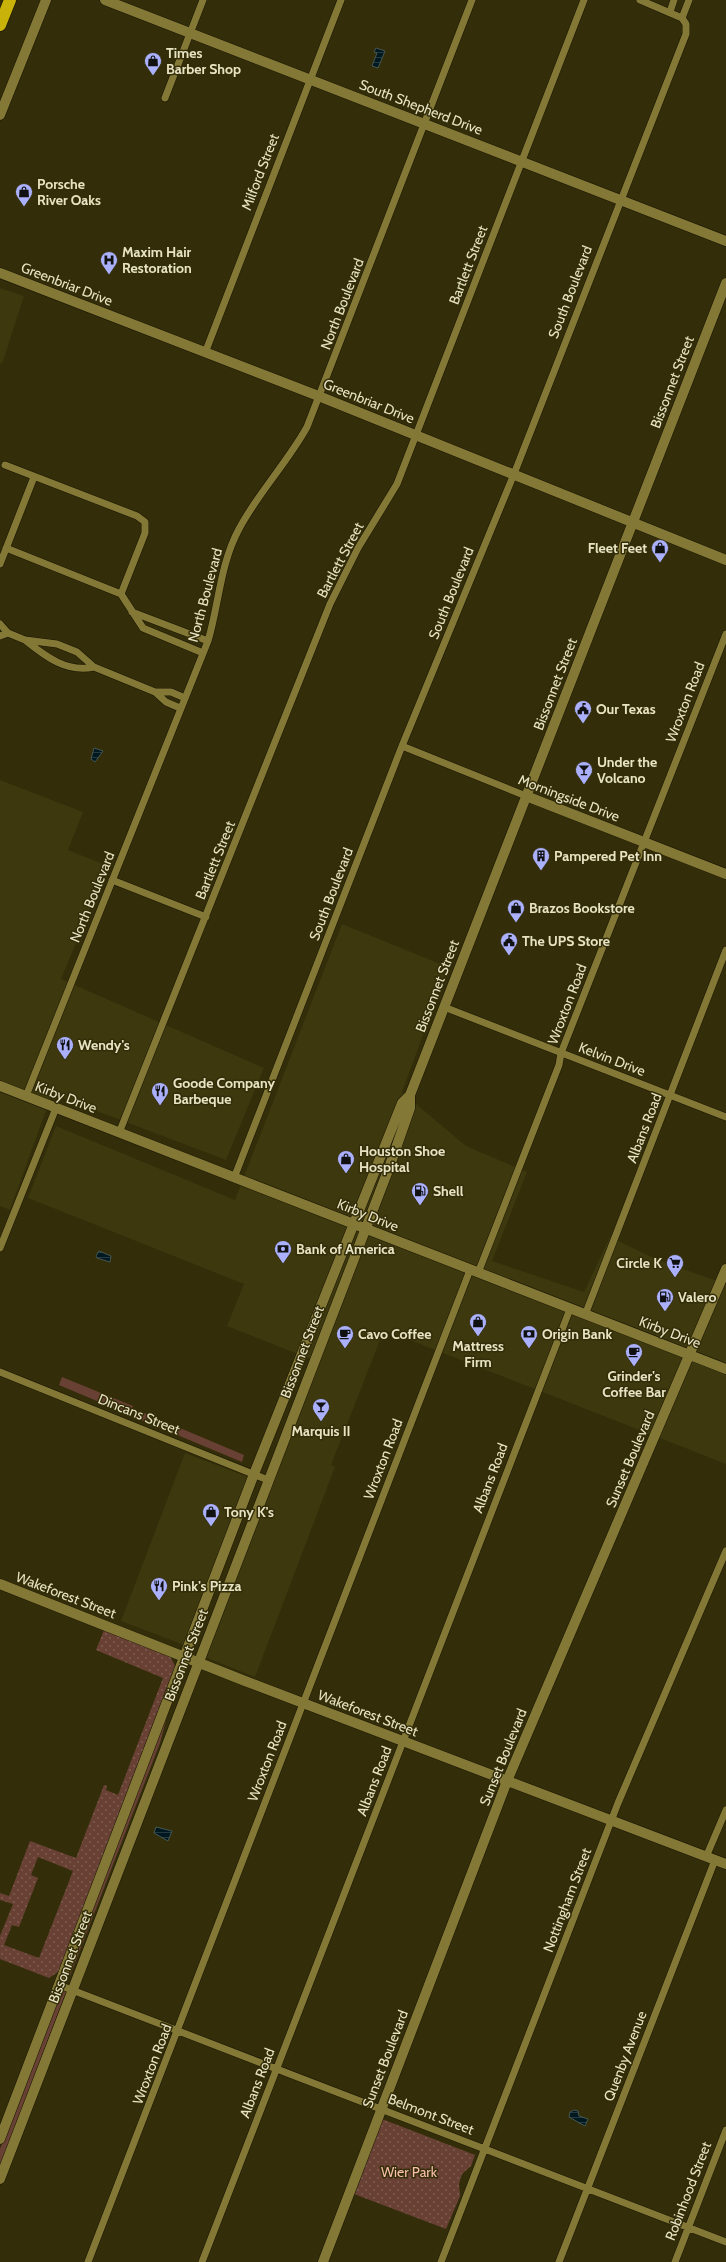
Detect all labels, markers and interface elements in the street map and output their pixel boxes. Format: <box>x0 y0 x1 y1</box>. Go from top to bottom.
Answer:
place label: Times Barber Shop <box>166 44 241 78</box>
shop icon: Times Barber Shop <box>143 51 163 76</box>
street label: South Shepherd Drive <box>357 75 485 139</box>
street label: Milford Street <box>237 131 283 213</box>
place label: Porsche River Oaks <box>37 175 101 209</box>
shop icon: Porsche River Oaks <box>14 182 34 207</box>
street label: Bartlett Street <box>445 223 491 307</box>
place label: Maxim Hair Restoration <box>122 243 192 277</box>
street label: South Boulevard <box>544 243 596 341</box>
hospital icon: Maxim Hair Restoration <box>99 250 119 275</box>
street label: North Boulevard <box>316 256 368 352</box>
street label: Greenbriar Drive <box>19 258 115 310</box>
street label: Bissonnet Street <box>646 333 698 431</box>
street label: Greenbriar Drive <box>321 375 417 427</box>
street label: Bartlett Street <box>313 519 368 601</box>
shop icon: Fleet Feet <box>650 538 670 563</box>
place label: Fleet Feet <box>588 539 647 557</box>
street label: South Boulevard <box>424 544 478 642</box>
street label: North Boulevard <box>184 546 226 644</box>
street label: Bissonnet Street <box>529 635 581 733</box>
street label: Wroxton Road <box>661 659 709 745</box>
public building icon: Our Texas <box>573 699 593 724</box>
place label: Our Texas <box>596 700 656 718</box>
place label: Under the Volcano <box>597 753 657 787</box>
bar icon: Under the Volcano <box>574 760 594 785</box>
street label: Morningside Drive <box>516 770 622 826</box>
street label: Bartlett Street <box>191 818 239 902</box>
street label: South Boulevard <box>305 845 357 943</box>
building icon: Pampered Pet Inn <box>531 846 551 871</box>
place label: Pampered Pet Inn <box>554 847 662 865</box>
street label: North Boulevard <box>66 849 118 945</box>
shop icon: Brazos Bookstore <box>506 898 526 923</box>
place label: Brazos Bookstore <box>529 899 635 917</box>
public building icon: The UPS Store <box>499 931 519 956</box>
place label: The UPS Store <box>522 932 610 950</box>
street label: Bissonnet Street <box>411 937 463 1035</box>
street label: Wroxton Road <box>543 961 591 1047</box>
restaurant icon: Wendy's <box>55 1035 75 1060</box>
place label: Wendy's <box>78 1036 130 1054</box>
street label: Kelvin Drive <box>576 1038 648 1080</box>
place label: Goode Company Barbeque <box>173 1074 276 1108</box>
street label: Kirby Drive <box>32 1077 100 1117</box>
restaurant icon: Goode Company Barbeque <box>150 1081 170 1106</box>
street label: Albans Road <box>622 1090 666 1166</box>
place label: Houston Shoe Hospital <box>359 1142 445 1176</box>
shop icon: Houston Shoe Hospital <box>336 1149 356 1174</box>
fuel station icon: Shell <box>410 1181 430 1206</box>
place label: Shell <box>433 1182 464 1200</box>
street label: Kirby Drive <box>335 1195 401 1235</box>
bank icon: Bank of America <box>273 1239 293 1264</box>
place label: Bank of America <box>296 1240 395 1258</box>
supermarket icon: Circle K <box>665 1253 685 1278</box>
place label: Circle K <box>616 1254 662 1272</box>
fuel station icon: Valero <box>655 1287 675 1312</box>
place label: Valero <box>678 1288 716 1306</box>
street label: Bissonnet Street <box>276 1303 328 1401</box>
shop icon: Mattress Firm <box>468 1312 488 1337</box>
street label: Kirby Drive <box>636 1312 704 1352</box>
cafe icon: Cavo Coffee <box>335 1324 355 1349</box>
bank icon: Origin Bank <box>519 1324 539 1349</box>
place label: Cavo Coffee <box>358 1325 431 1343</box>
place label: Origin Bank <box>542 1325 613 1343</box>
place label: Mattress Firm <box>452 1337 504 1371</box>
cafe icon: Grinder's Coffee Bar <box>624 1342 644 1367</box>
place label: Grinder's Coffee Bar <box>602 1367 666 1401</box>
street label: Dincans Street <box>95 1389 183 1439</box>
bar icon: Marquis II <box>311 1397 331 1422</box>
street label: Sunset Boulevard <box>602 1408 658 1510</box>
street label: Wroxton Road <box>359 1416 407 1502</box>
place label: Marquis II <box>291 1422 351 1440</box>
street label: Albans Road <box>468 1440 512 1516</box>
shop icon: Tony K's <box>201 1502 221 1527</box>
place label: Tony K's <box>224 1503 274 1521</box>
street label: Wakeforest Street <box>13 1568 119 1622</box>
restaurant icon: Pink's Pizza <box>149 1576 169 1601</box>
place label: Pink's Pizza <box>172 1577 241 1595</box>
street label: Bissonnet Street <box>160 1606 212 1704</box>
street label: Wakeforest Street <box>315 1686 421 1740</box>
street label: Sunset Boulevard <box>475 1706 531 1808</box>
street label: Wroxton Road <box>243 1718 291 1804</box>
street label: Albans Road <box>352 1743 396 1819</box>
street label: Nottingham Street <box>539 1845 595 1955</box>
street label: Bissonnet Street <box>44 1908 96 2006</box>
street label: Sunset Boulevard <box>358 2008 412 2110</box>
street label: Quenby Avenue <box>600 2008 650 2104</box>
street label: Wroxton Road <box>128 2021 176 2107</box>
street label: Albans Road <box>235 2045 279 2121</box>
street label: Belmont Street <box>386 2089 477 2139</box>
street label: Robinhood Street <box>661 2139 715 2243</box>
park label: Wier Park <box>381 2163 438 2181</box>

